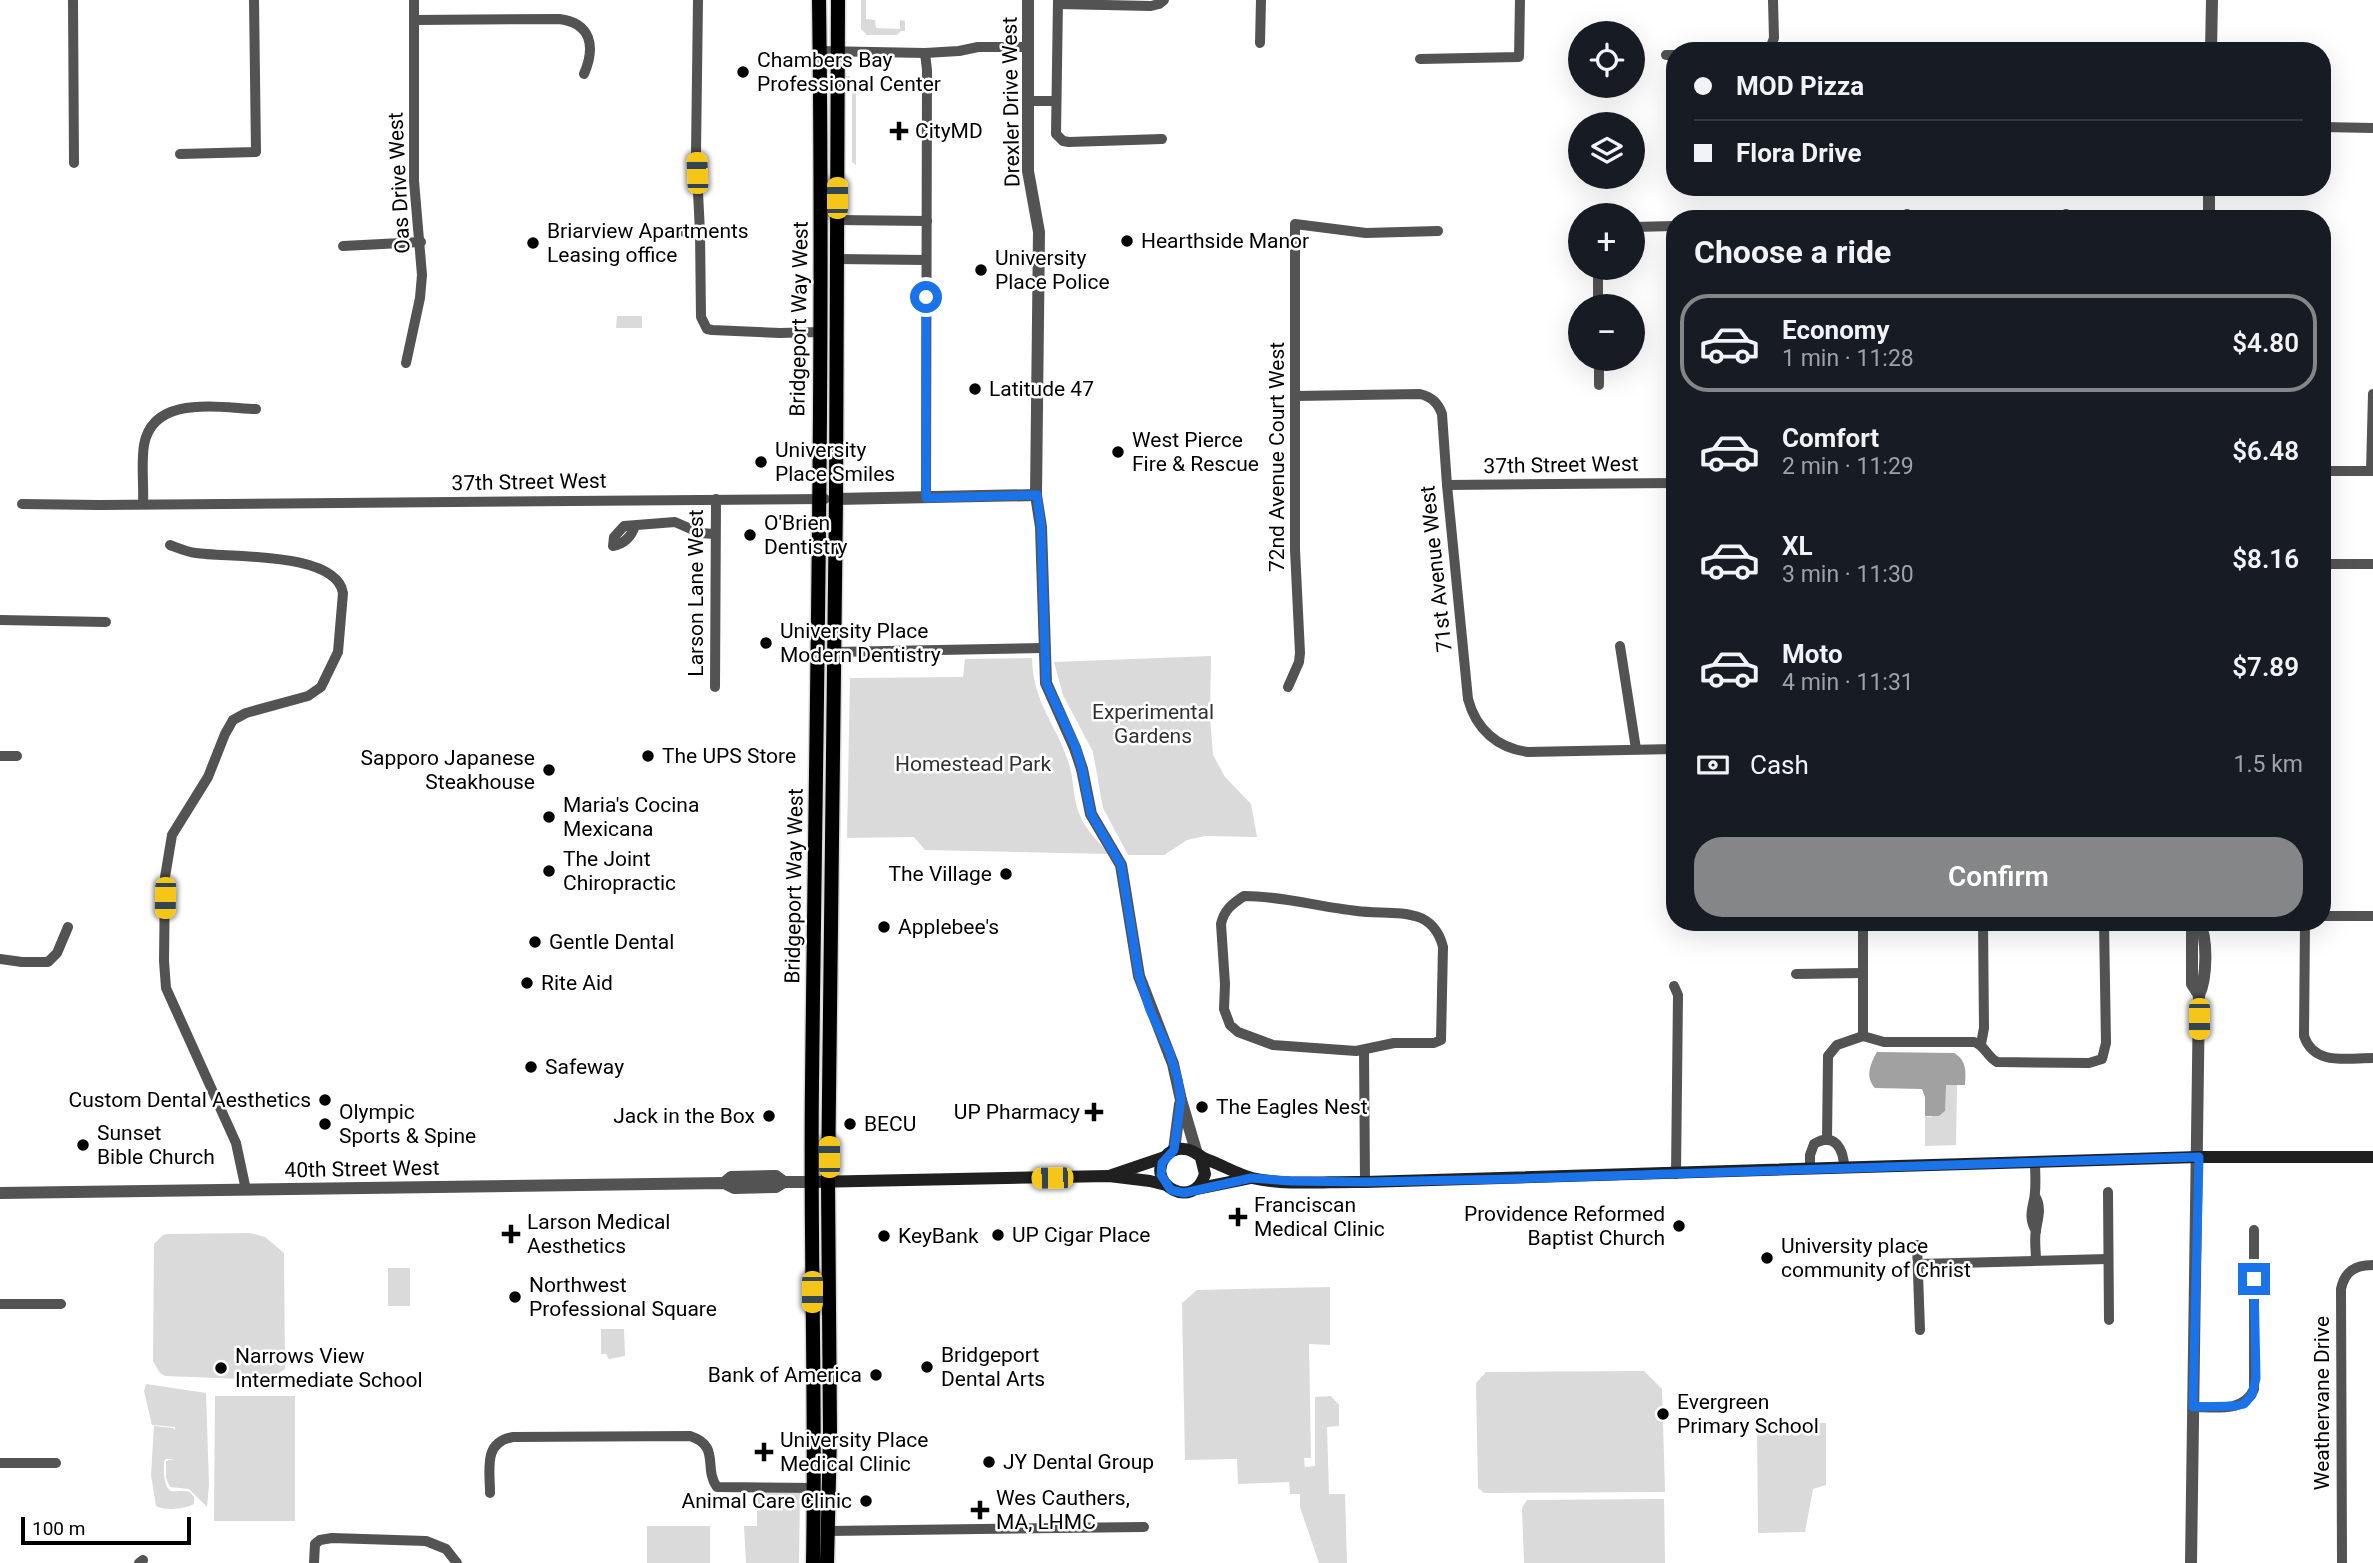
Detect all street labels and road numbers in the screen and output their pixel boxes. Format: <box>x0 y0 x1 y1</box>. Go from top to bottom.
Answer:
street label: Drexler Drive West <box>998 16 1024 187</box>
street label: Oas Drive West <box>383 112 415 254</box>
street label: Bridgeport Way West <box>785 221 813 417</box>
street label: 72nd Avenue Court West <box>1265 342 1289 572</box>
street label: 37th Street West <box>1483 452 1639 478</box>
street label: 37th Street West <box>451 469 607 495</box>
street label: 71st Avenue West <box>1415 484 1457 654</box>
street label: Larson Lane West <box>684 509 708 677</box>
street label: Bridgeport Way West <box>780 788 808 984</box>
street label: 40th Street West <box>284 1156 440 1182</box>
street label: Weathervane Drive <box>2310 1316 2334 1490</box>

